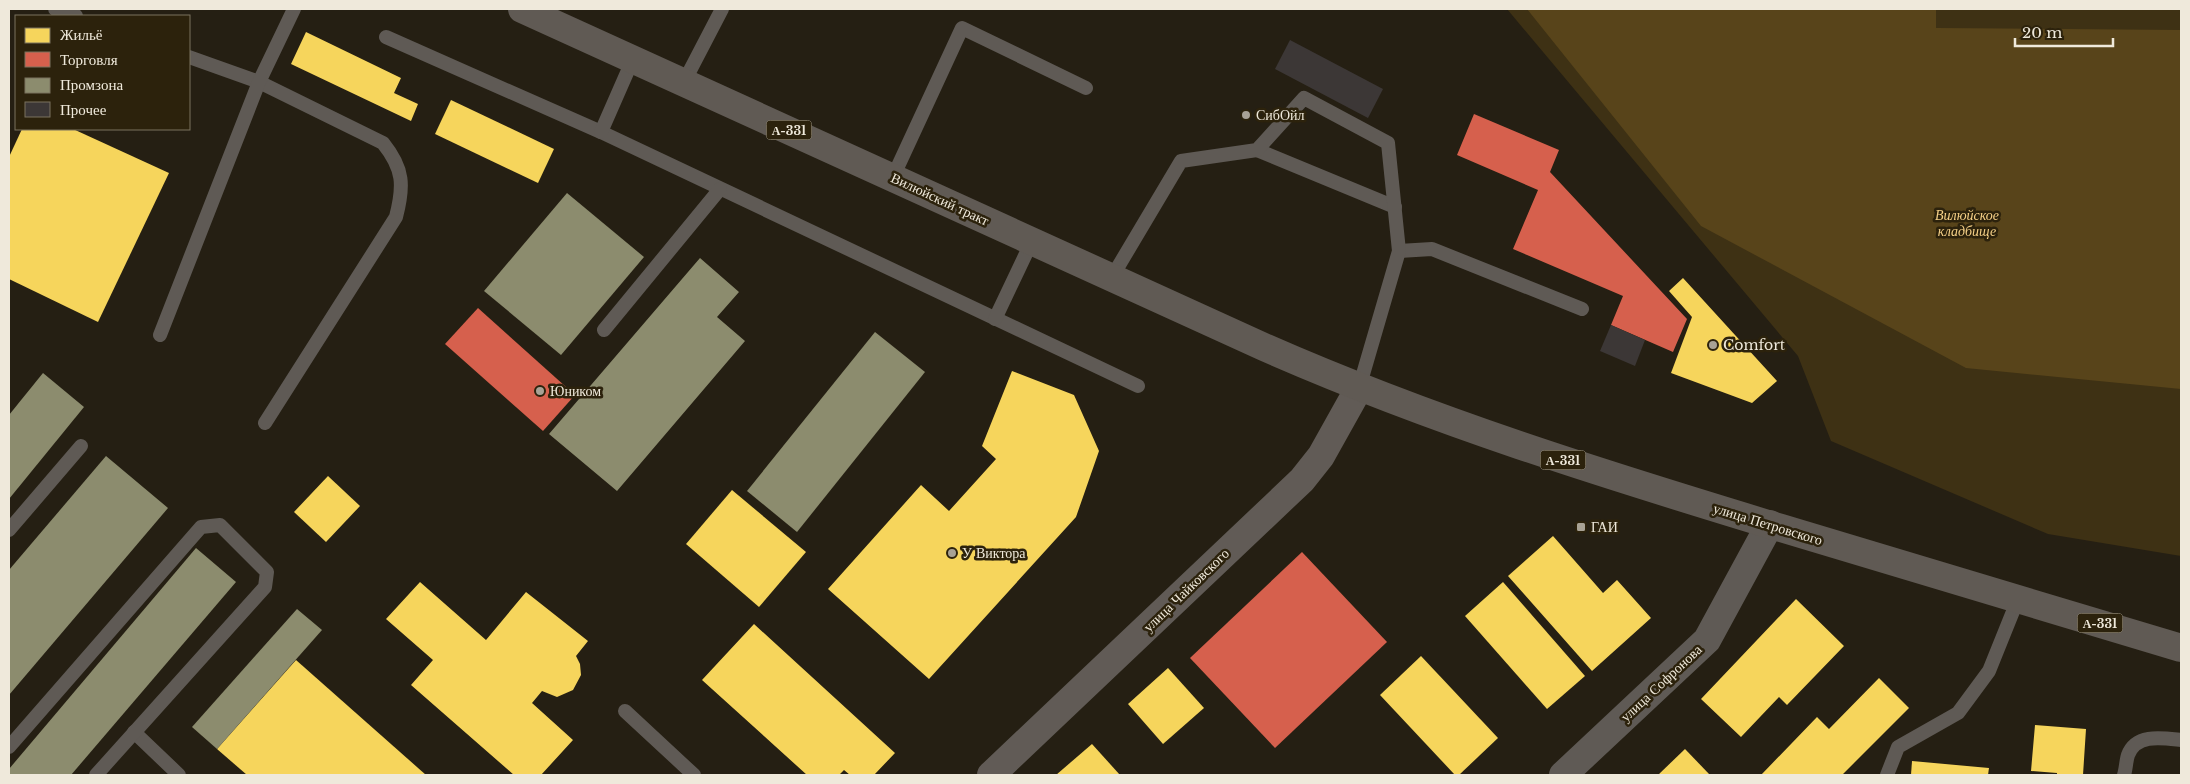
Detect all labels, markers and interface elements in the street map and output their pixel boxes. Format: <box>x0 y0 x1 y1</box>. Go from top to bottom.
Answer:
legend <box>15 15 190 130</box>
scale bar <box>2015 15 2112 47</box>
text: 20 m <box>2022 23 2062 42</box>
text: Жильё <box>60 25 103 44</box>
text: Торговля <box>60 50 118 69</box>
text: Промзона <box>60 75 123 94</box>
text: Прочее <box>60 100 107 119</box>
place label: СибОйл <box>1256 106 1305 124</box>
marker: СибОйл <box>1240 109 1252 121</box>
road number: А-331 <box>766 120 812 140</box>
street label: Вилюйский тракт <box>888 168 992 230</box>
park label: Вилюйское кладбище <box>1935 206 1999 240</box>
place label: Comfort <box>1723 336 1786 354</box>
marker: Comfort <box>1707 339 1719 351</box>
place label: Юником <box>550 382 601 400</box>
marker: Юником <box>534 385 546 397</box>
road number: А-331 <box>1540 450 1586 470</box>
street label: улица Петровского <box>1711 499 1825 549</box>
place label: ГАИ <box>1591 518 1618 536</box>
marker: ГАИ <box>1575 521 1587 533</box>
place label: У Виктора <box>962 544 1026 562</box>
street label: улица Чайковского <box>1139 544 1233 636</box>
marker: У Виктора <box>946 547 958 559</box>
road number: А-331 <box>2078 614 2122 632</box>
street label: улица Софронова <box>1616 640 1706 725</box>

